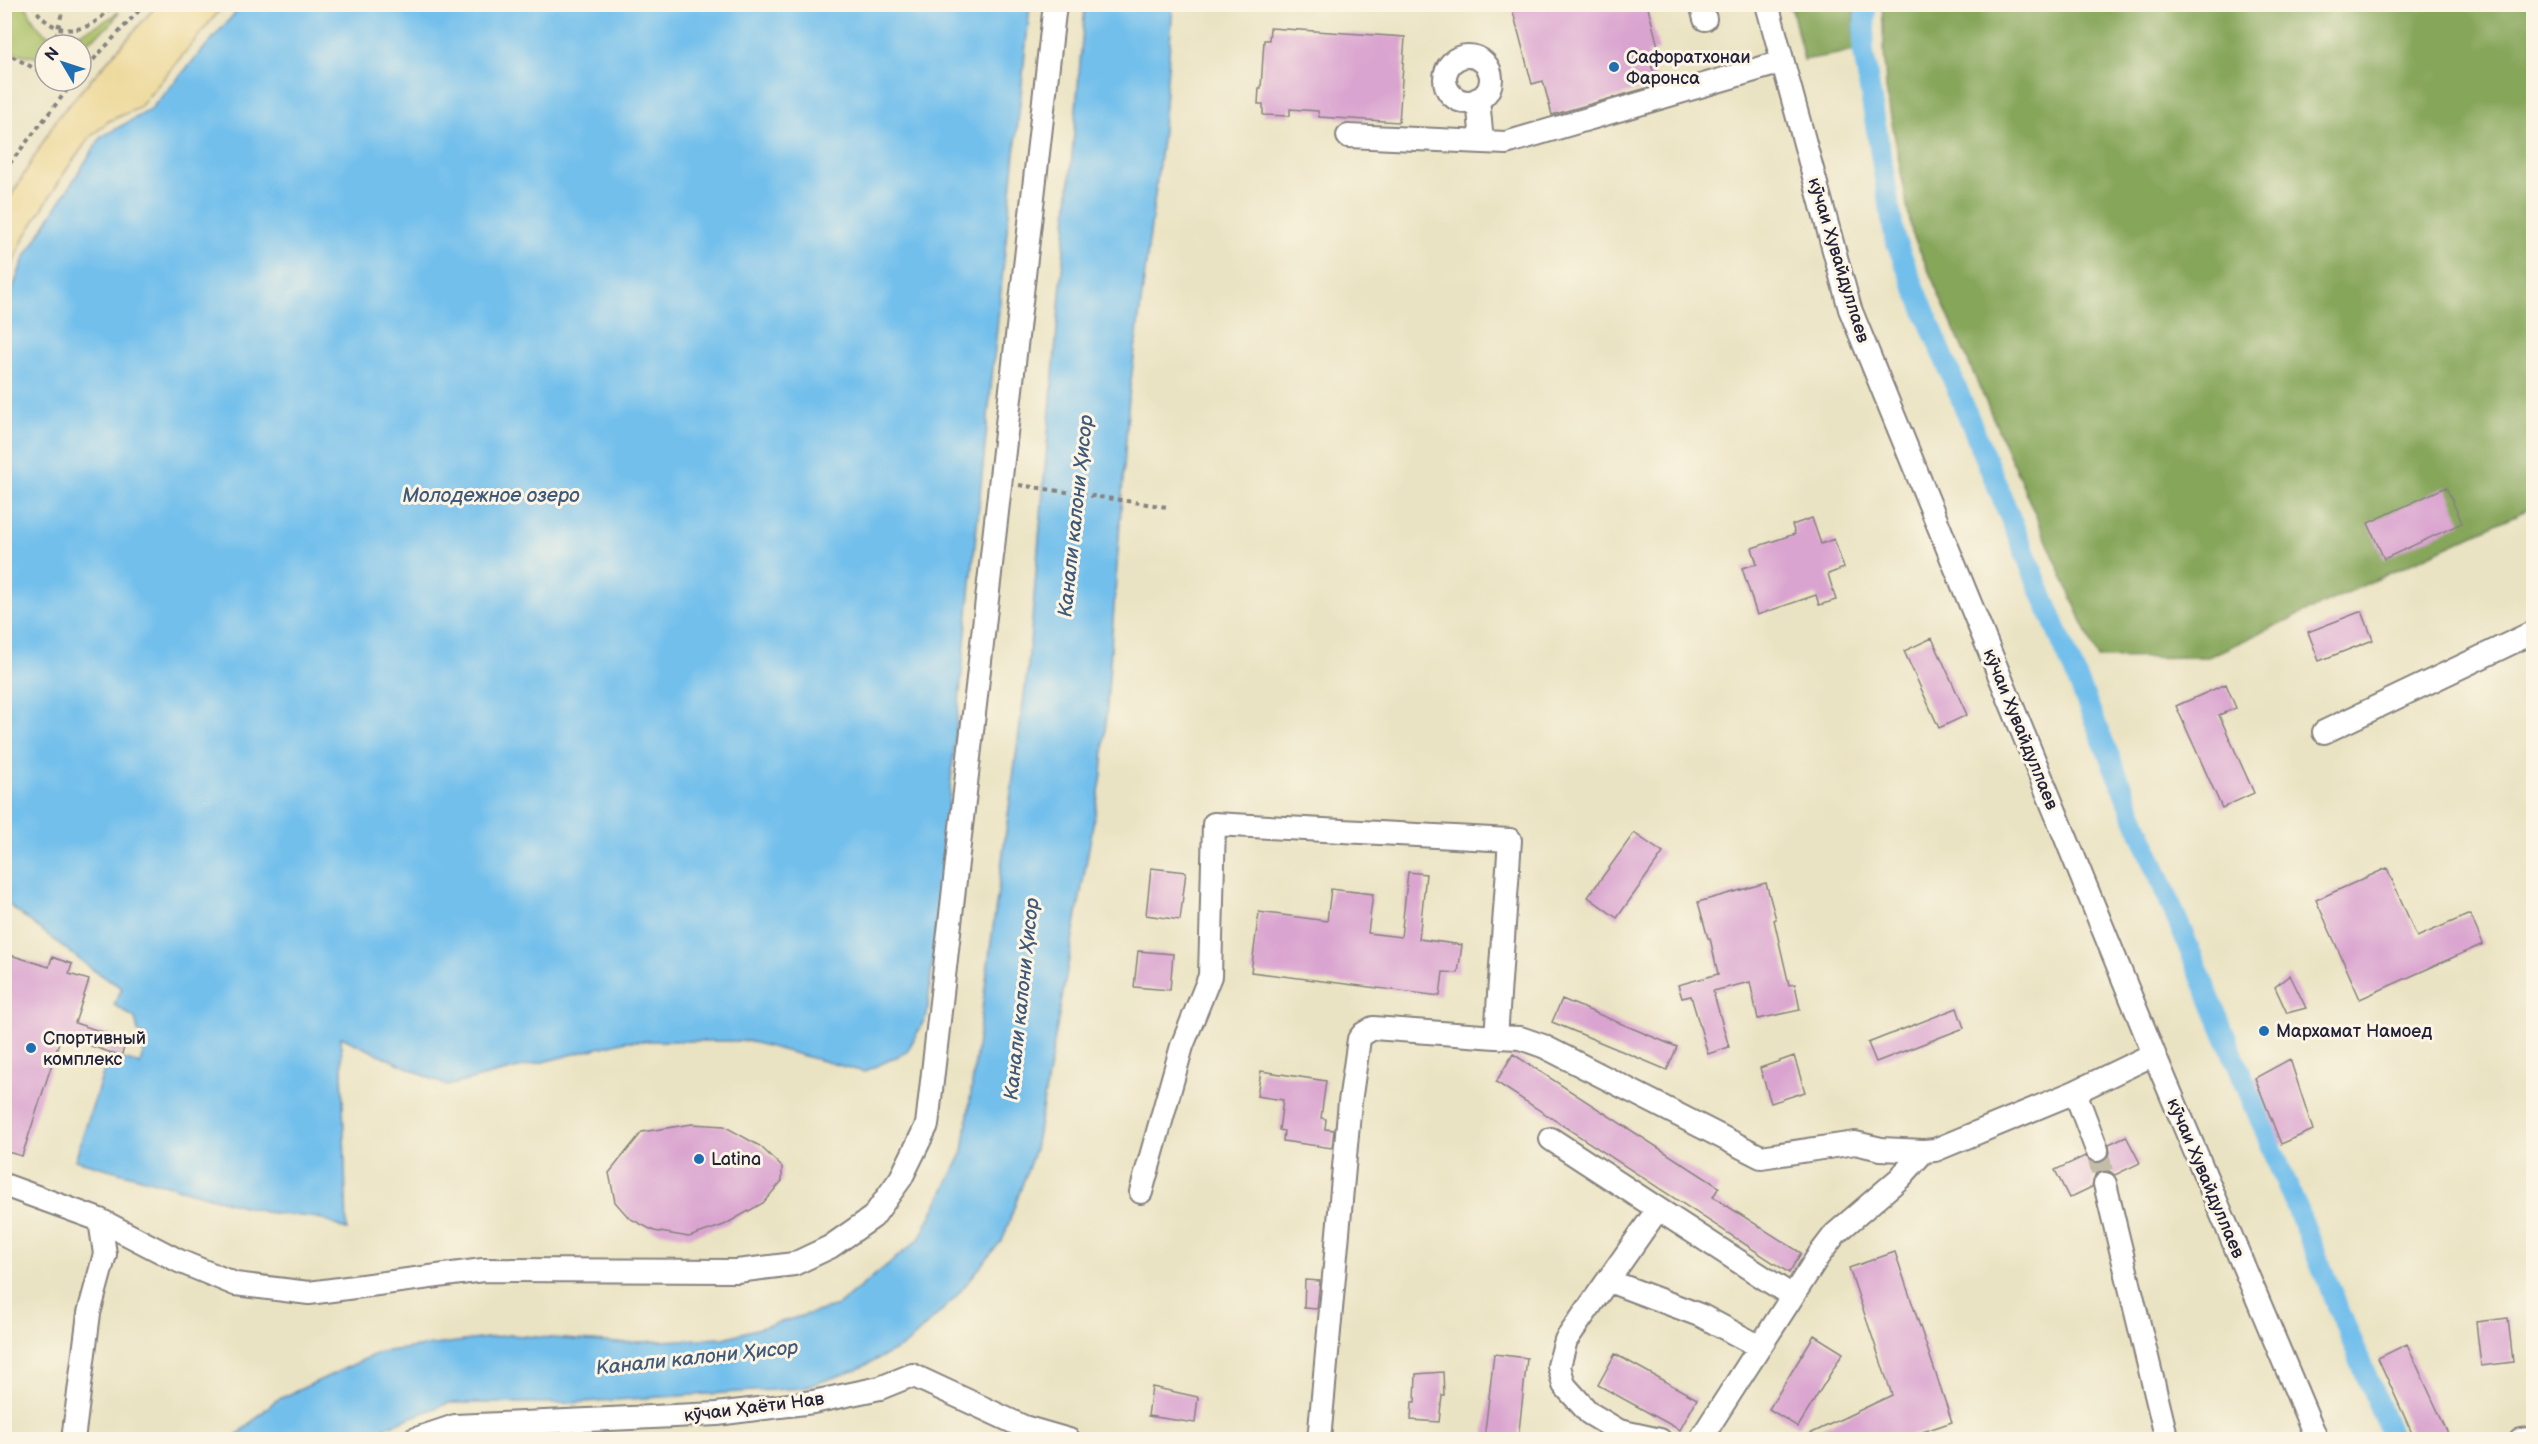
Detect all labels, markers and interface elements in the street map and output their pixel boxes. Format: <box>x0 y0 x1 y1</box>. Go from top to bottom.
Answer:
north arrow <box>33 33 93 93</box>
text: N <box>41 44 64 65</box>
place label: Сафоратхонаи Фаронса <box>1626 47 1751 89</box>
marker: Сафоратхонаи Фаронса <box>1607 60 1621 74</box>
street label: кӯчаи Хувайдуллаев <box>1803 175 1874 346</box>
water label: Канали калони Ҳисор <box>1053 414 1099 618</box>
water label: Молодежное озеро <box>402 484 580 508</box>
street label: кӯчаи Хувайдуллаев <box>1979 646 2063 813</box>
water label: Канали калони Ҳисор <box>999 897 1045 1101</box>
place label: Мархамат Намоед <box>2276 1021 2432 1042</box>
marker: Мархамат Намоед <box>2257 1024 2271 1038</box>
place label: Спортивный комплекс <box>43 1028 146 1070</box>
marker: Спортивный комплекс <box>24 1041 38 1055</box>
street label: кӯчаи Хувайдуллаев <box>2162 1095 2249 1262</box>
place label: Latina <box>711 1149 761 1170</box>
marker: Latina <box>692 1152 706 1166</box>
water label: Канали калони Ҳисор <box>595 1335 799 1381</box>
street label: кӯчаи Ҳаёти Нав <box>683 1388 826 1427</box>

